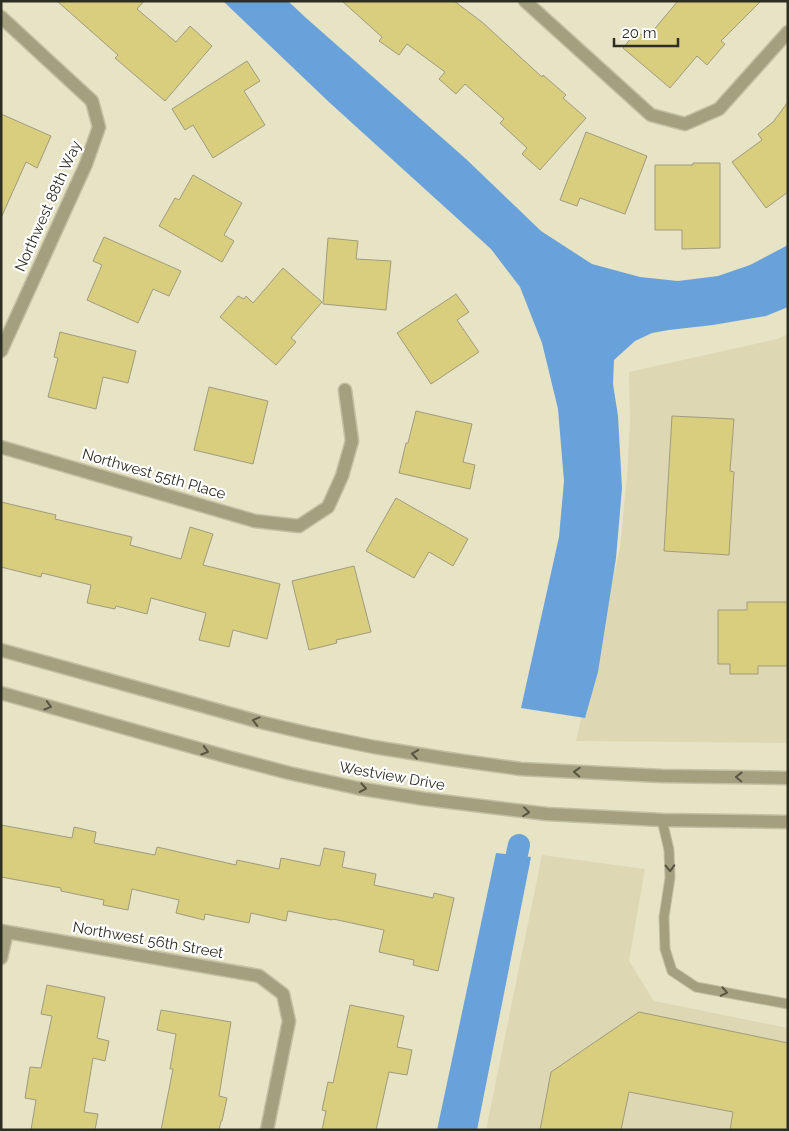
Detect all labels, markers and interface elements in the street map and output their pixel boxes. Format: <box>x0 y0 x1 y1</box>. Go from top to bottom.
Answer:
scale bar <box>614 15 678 47</box>
text: 20 m <box>622 24 657 42</box>
street label: Northwest 88th Way <box>11 138 85 274</box>
street label: Northwest 55th Place <box>80 445 228 503</box>
one-way arrow <box>44 701 52 711</box>
one-way arrow <box>253 716 261 726</box>
one-way arrow <box>200 745 208 755</box>
one-way arrow <box>411 749 419 760</box>
street label: Westview Drive <box>338 758 446 794</box>
one-way arrow <box>572 766 580 777</box>
one-way arrow <box>735 772 742 782</box>
one-way arrow <box>358 783 367 793</box>
one-way arrow <box>523 806 531 817</box>
one-way arrow <box>664 864 675 872</box>
street label: Northwest 56th Street <box>71 918 225 962</box>
one-way arrow <box>720 986 729 997</box>

